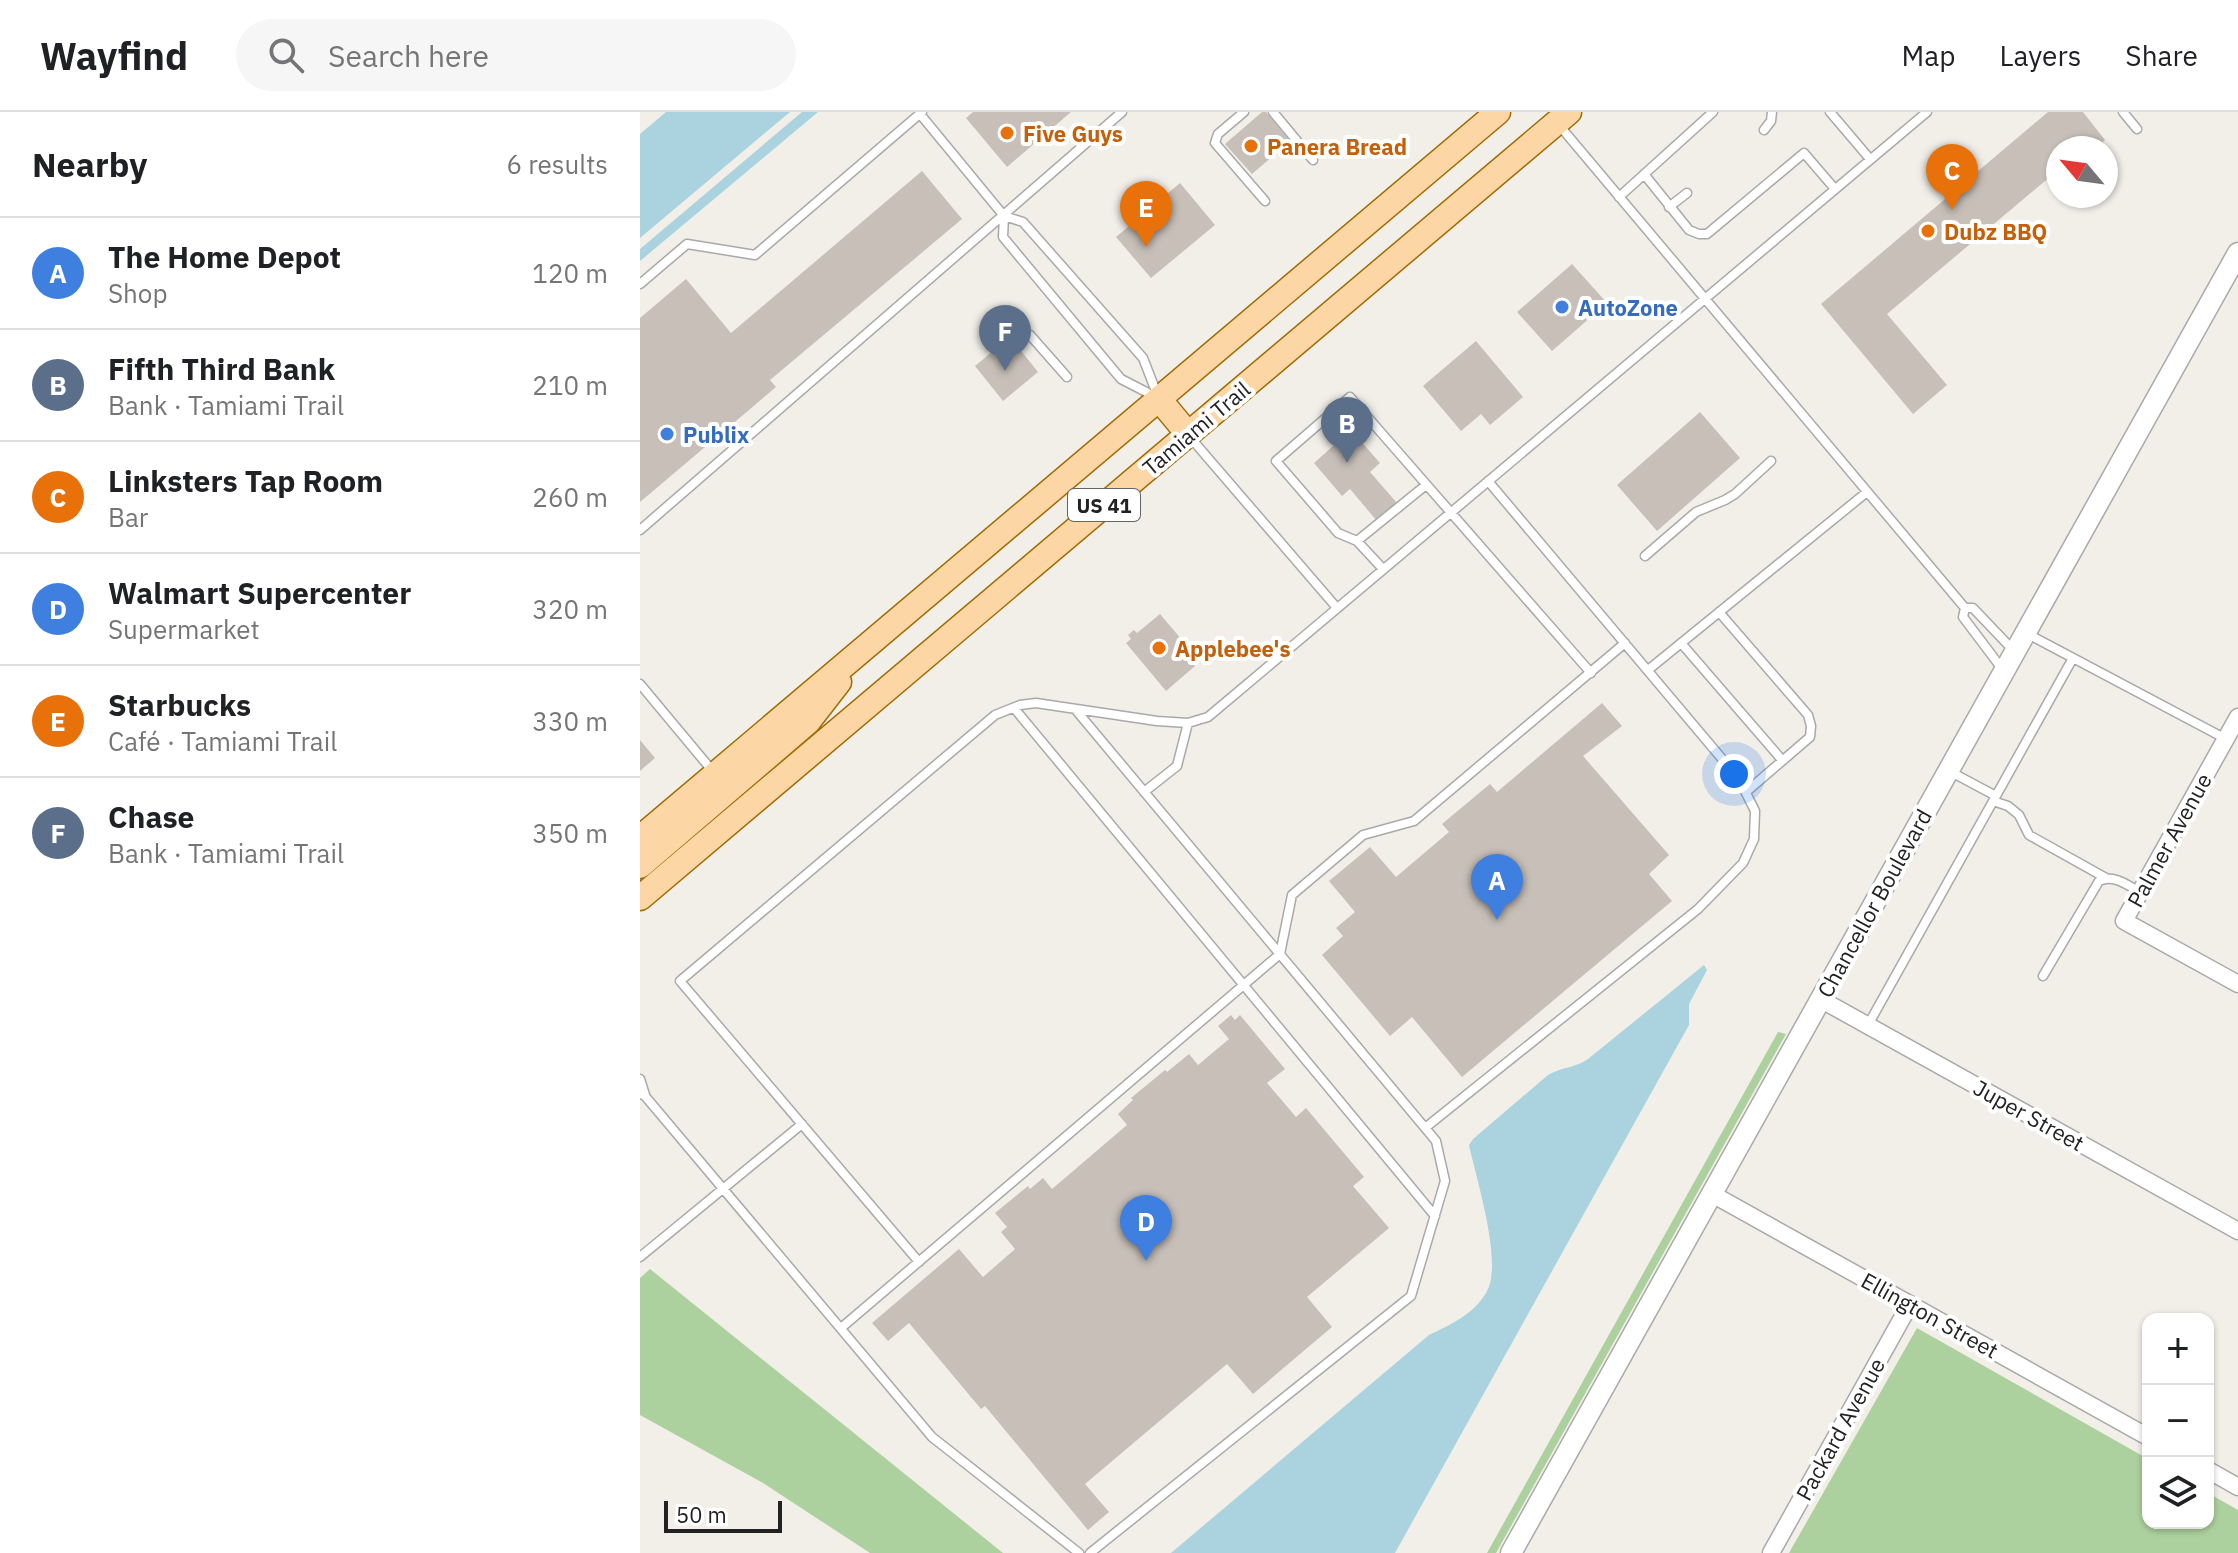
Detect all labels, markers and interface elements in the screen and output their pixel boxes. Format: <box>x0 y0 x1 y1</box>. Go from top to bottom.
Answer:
search box <box>236 19 796 91</box>
text: Wayfind <box>40 31 188 80</box>
icon: search <box>264 33 308 77</box>
text: Search here <box>328 36 489 75</box>
text: Map <box>1901 37 1955 74</box>
text: Layers <box>1999 37 2081 74</box>
text: Share <box>2125 37 2198 74</box>
place label: Five Guys <box>1023 119 1123 148</box>
marker: Five Guys <box>998 124 1016 142</box>
place label: Panera Bread <box>1267 132 1407 161</box>
north arrow <box>2046 136 2118 208</box>
marker: Panera Bread <box>1242 137 1260 155</box>
text: Nearby <box>32 142 147 186</box>
pin: C <box>1926 144 1978 210</box>
text: 6 results <box>506 147 608 181</box>
pin: E <box>1120 181 1172 247</box>
place label: Dubz BBQ <box>1944 217 2047 246</box>
marker: Dubz BBQ <box>1919 222 1937 240</box>
text: The Home Depot <box>108 237 341 276</box>
text: A <box>49 256 67 290</box>
text: 120 m <box>532 256 608 290</box>
text: Shop <box>108 276 168 310</box>
place label: AutoZone <box>1578 293 1678 322</box>
marker: AutoZone <box>1553 298 1571 316</box>
pin: F <box>979 305 1031 371</box>
text: Fifth Third Bank <box>108 349 335 388</box>
text: B <box>49 368 67 402</box>
text: 210 m <box>532 368 608 402</box>
street label: Tamiami Trail <box>1136 374 1256 482</box>
text: Bank · Tamiami Trail <box>108 388 344 422</box>
pin: B <box>1321 397 1373 463</box>
place label: Publix <box>683 420 749 449</box>
marker: Publix <box>658 425 676 443</box>
text: Linksters Tap Room <box>108 461 383 500</box>
text: C <box>50 480 66 514</box>
text: 260 m <box>532 480 608 514</box>
road number: US 41 <box>1068 489 1140 521</box>
text: Bar <box>108 500 148 534</box>
text: Walmart Supercenter <box>108 573 411 612</box>
text: D <box>49 592 67 626</box>
text: 320 m <box>532 592 608 626</box>
text: Supermarket <box>108 612 260 646</box>
place label: Applebee's <box>1175 634 1291 663</box>
marker: Applebee's <box>1150 639 1168 657</box>
text: Starbucks <box>108 685 251 724</box>
text: E <box>50 704 66 738</box>
text: 330 m <box>532 704 608 738</box>
text: Café · Tamiami Trail <box>108 724 337 758</box>
your location <box>1714 754 1754 794</box>
street label: Palmer Avenue <box>2120 768 2218 912</box>
text: Chase <box>108 797 194 836</box>
street label: Chancellor Boulevard <box>1810 804 1938 1002</box>
text: F <box>50 816 66 850</box>
text: 350 m <box>532 816 608 850</box>
text: Bank · Tamiami Trail <box>108 836 344 870</box>
pin: A <box>1471 854 1523 920</box>
street label: Juper Street <box>1969 1073 2089 1157</box>
pin: D <box>1120 1195 1172 1261</box>
street label: Ellington Street <box>1856 1265 2004 1365</box>
map controls <box>2142 1313 2214 1529</box>
button: + <box>2142 1313 2214 1385</box>
street label: Packard Avenue <box>1789 1353 1891 1505</box>
button: − <box>2142 1385 2214 1457</box>
button: layers <box>2142 1457 2214 1529</box>
scale bar <box>664 1497 782 1533</box>
text: 50 m <box>676 1500 727 1529</box>

